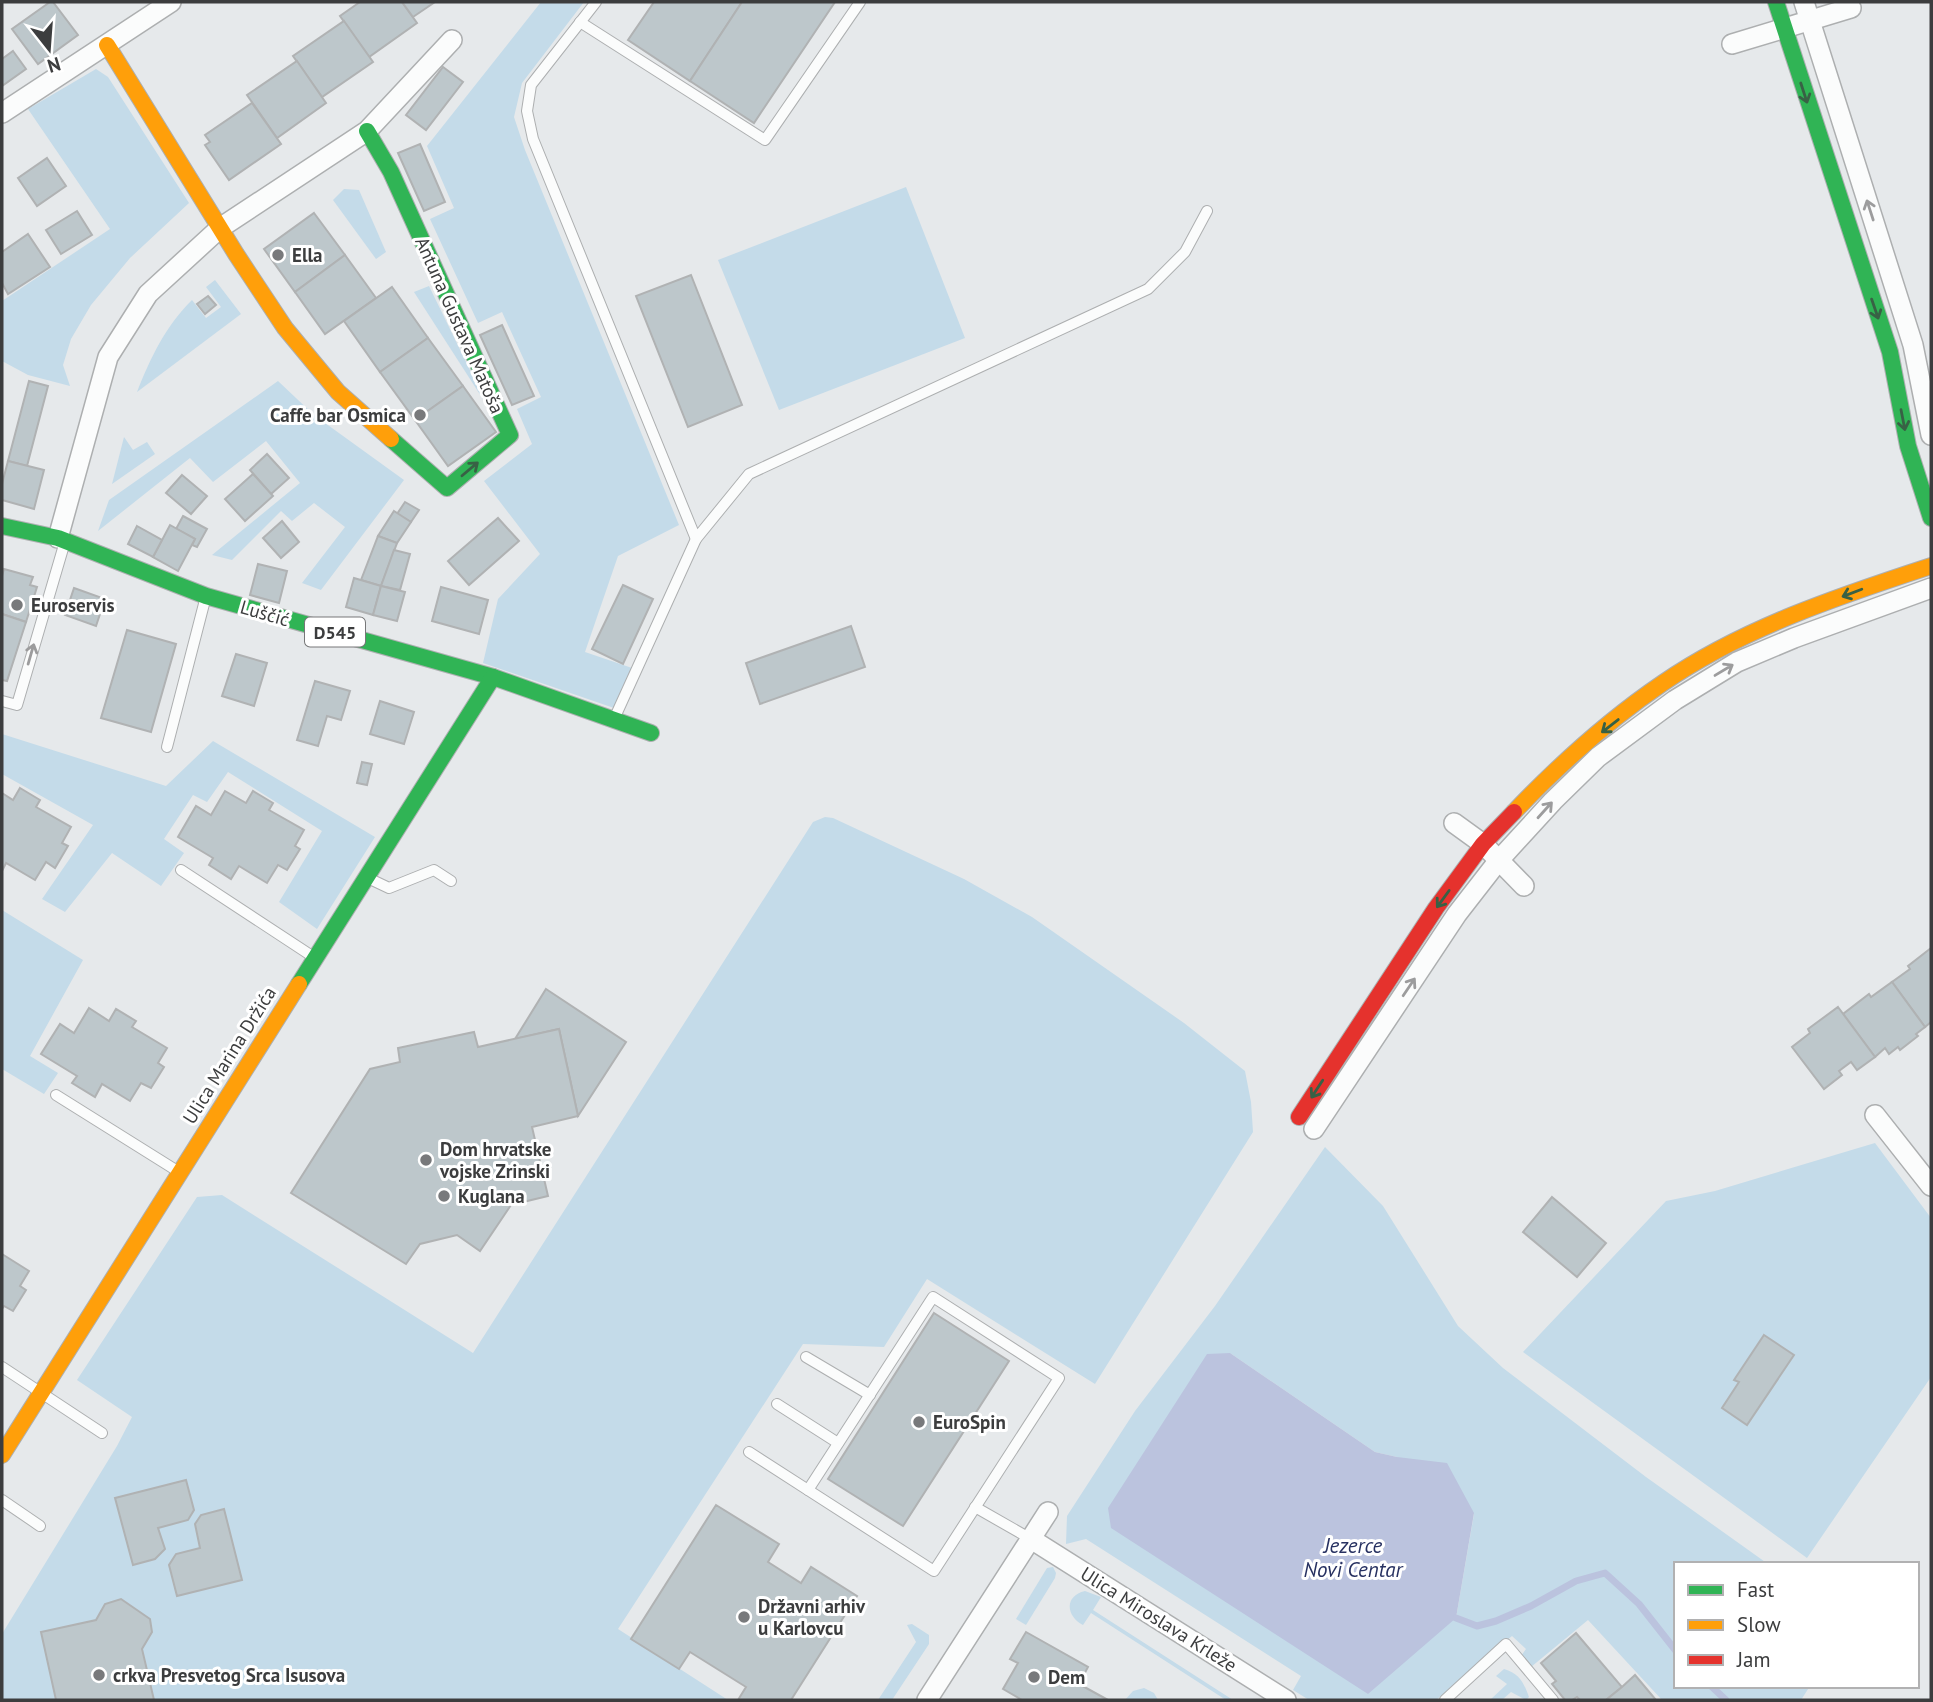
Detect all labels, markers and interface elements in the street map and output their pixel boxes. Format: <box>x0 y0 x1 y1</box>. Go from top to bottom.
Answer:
north arrow <box>14 14 84 84</box>
text: N <box>44 52 63 79</box>
one-way arrow <box>1799 82 1812 104</box>
one-way arrow <box>1863 199 1875 221</box>
street label: Antuna Gustava Matoša <box>410 233 510 417</box>
place label: Ella <box>292 243 323 267</box>
marker: Ella <box>270 247 286 263</box>
one-way arrow <box>1869 298 1882 320</box>
place label: Caffe bar Osmica <box>270 403 406 427</box>
marker: Caffe bar Osmica <box>412 407 428 423</box>
one-way arrow <box>1896 408 1910 430</box>
one-way arrow <box>460 461 478 477</box>
one-way arrow <box>1842 587 1863 600</box>
place label: Euroservis <box>31 593 115 617</box>
street label: Luščić <box>238 595 292 631</box>
marker: Euroservis <box>9 597 25 613</box>
road number: D545 <box>305 618 365 646</box>
one-way arrow <box>26 643 39 665</box>
one-way arrow <box>1713 663 1733 677</box>
one-way arrow <box>1601 718 1619 733</box>
one-way arrow <box>1537 801 1553 819</box>
one-way arrow <box>1436 889 1450 908</box>
one-way arrow <box>1402 978 1416 997</box>
street label: Ulica Marina Držića <box>177 982 281 1128</box>
one-way arrow <box>1310 1079 1325 1098</box>
place label: Dom hrvatske vojske Zrinski <box>439 1137 552 1183</box>
marker: Dom hrvatske vojske Zrinski <box>418 1152 434 1168</box>
place label: Kuglana <box>458 1184 525 1208</box>
marker: Kuglana <box>436 1188 452 1204</box>
place label: EuroSpin <box>933 1410 1006 1434</box>
marker: EuroSpin <box>911 1414 927 1430</box>
water label: Jezerce Novi Centar <box>1304 1532 1405 1583</box>
street label: Ulica Miroslava Krleže <box>1076 1561 1242 1677</box>
legend <box>1674 1562 1919 1688</box>
text: Fast <box>1737 1576 1774 1603</box>
place label: Državni arhiv u Karlovcu <box>758 1594 866 1640</box>
marker: Državni arhiv u Karlovcu <box>736 1609 752 1625</box>
text: Slow <box>1737 1611 1781 1638</box>
text: Jam <box>1736 1646 1771 1673</box>
place label: crkva Presvetog Srca Isusova <box>113 1663 345 1687</box>
place label: Dem <box>1048 1665 1085 1689</box>
marker: crkva Presvetog Srca Isusova <box>91 1667 107 1683</box>
marker: Dem <box>1026 1669 1042 1685</box>

